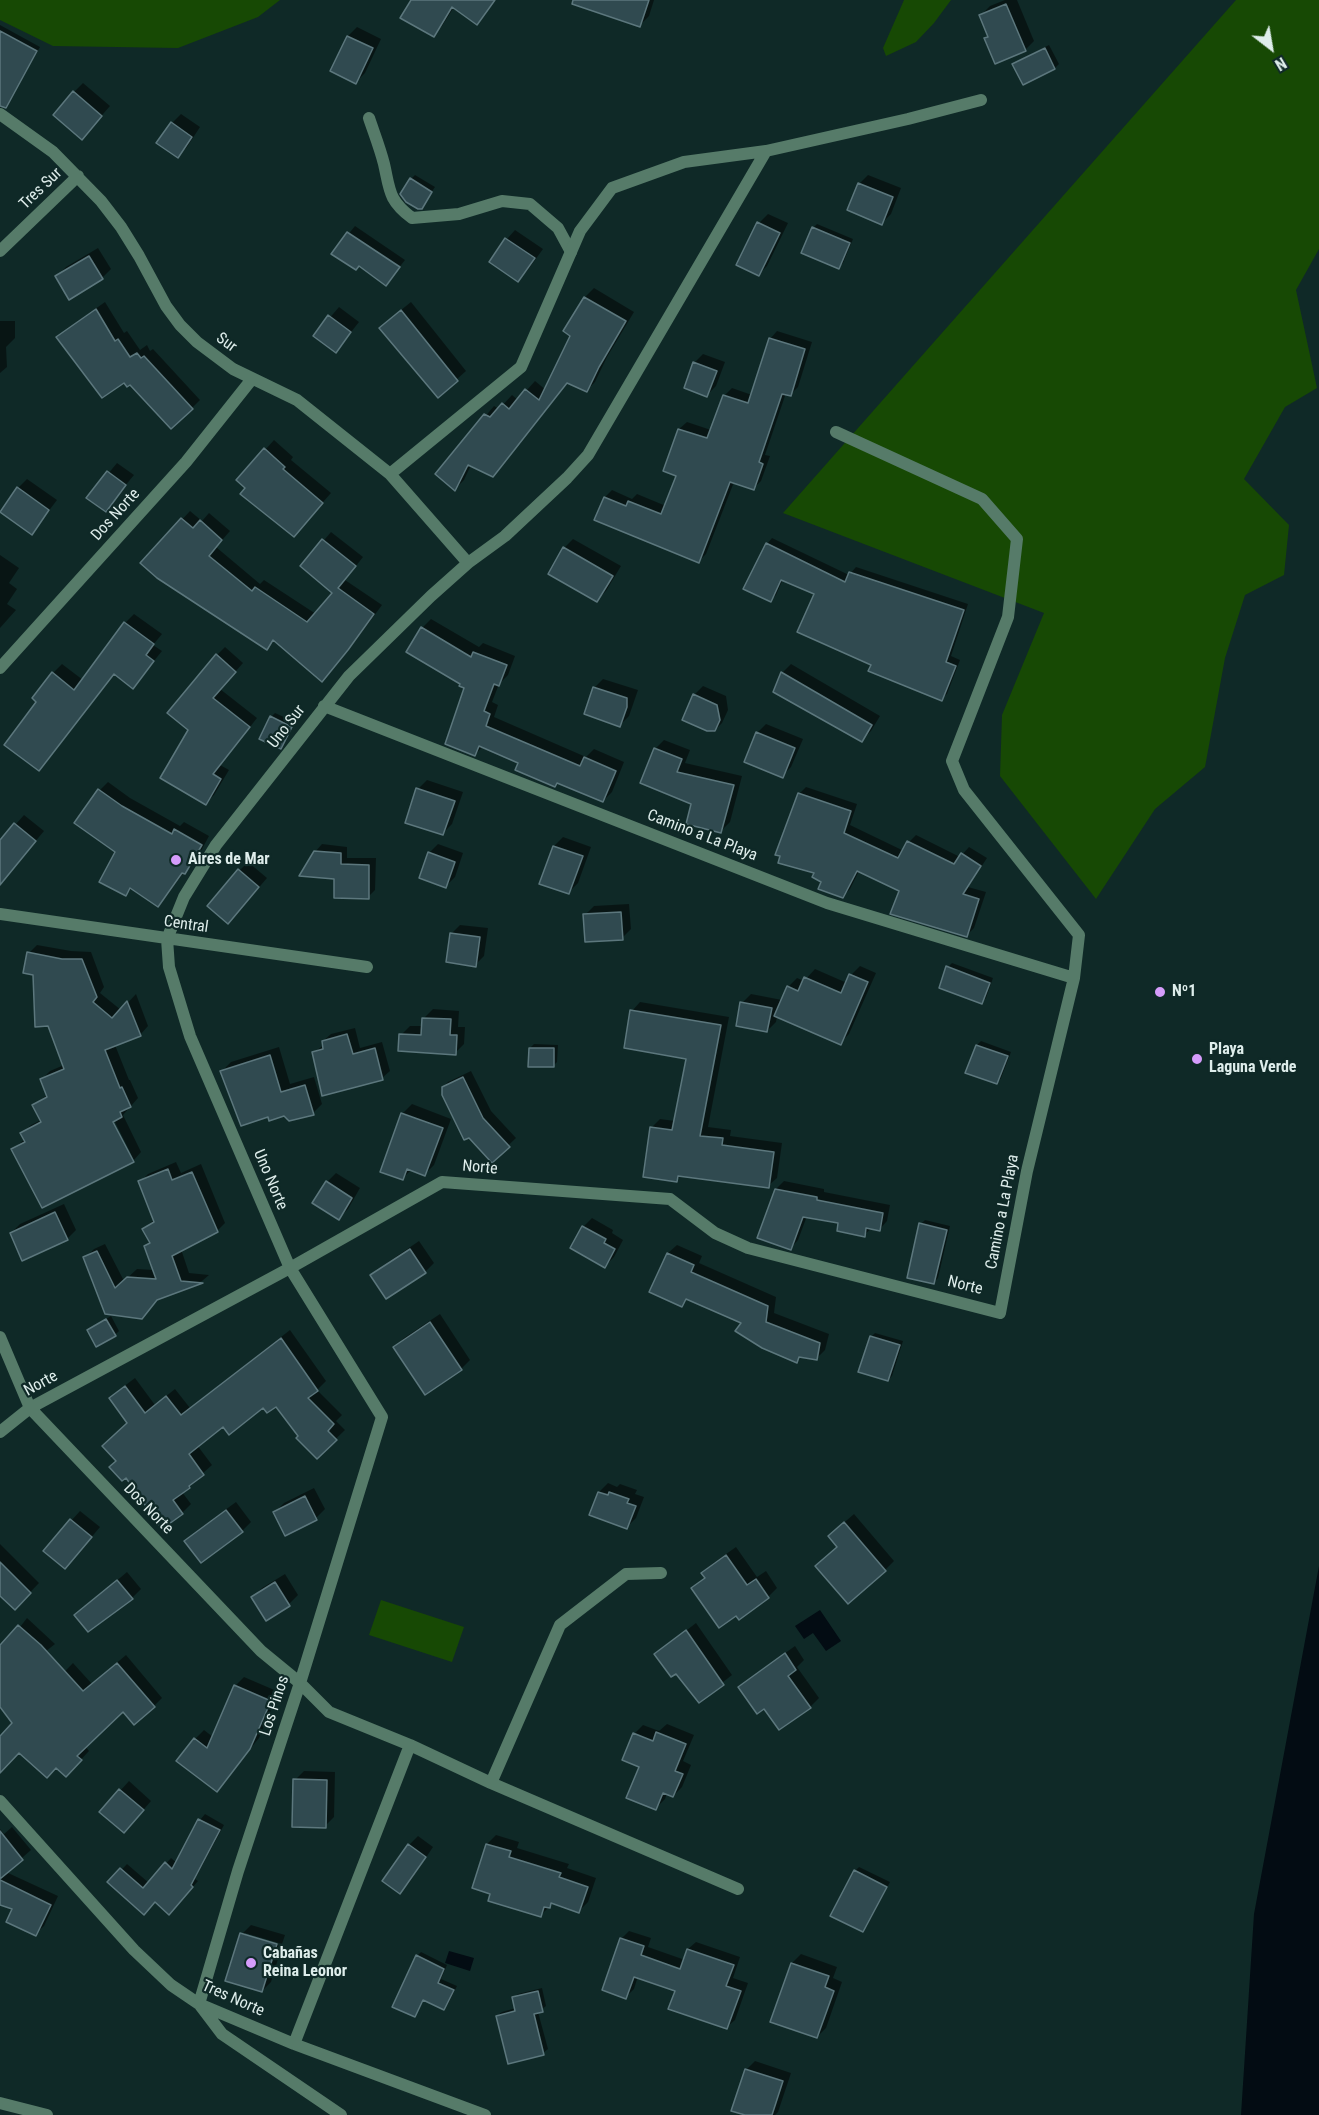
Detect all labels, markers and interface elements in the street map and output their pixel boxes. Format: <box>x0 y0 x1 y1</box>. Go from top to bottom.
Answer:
north arrow <box>1241 18 1301 78</box>
text: N <box>1271 53 1290 75</box>
street label: Tres Sur <box>16 164 66 214</box>
street label: Sur <box>212 329 240 357</box>
street label: Dos Norte <box>88 485 144 545</box>
street label: Uno Sur <box>264 702 310 752</box>
street label: Camino a La Playa <box>644 806 760 866</box>
place label: Aires de Mar <box>188 850 270 870</box>
marker: Aires de Mar <box>169 853 183 867</box>
street label: Central <box>162 912 210 938</box>
place label: Nº1 <box>1172 982 1196 1002</box>
marker: Nº1 <box>1153 985 1167 999</box>
place label: Playa Laguna Verde <box>1209 1040 1297 1078</box>
marker: Playa Laguna Verde <box>1190 1052 1204 1066</box>
street label: Uno Norte <box>249 1147 291 1213</box>
street label: Camino a La Playa <box>982 1153 1024 1271</box>
street label: Norte <box>462 1157 498 1179</box>
street label: Norte <box>945 1272 985 1300</box>
street label: Norte <box>21 1367 61 1401</box>
street label: Dos Norte <box>119 1479 177 1539</box>
street label: Los Pinos <box>256 1673 294 1739</box>
place label: Cabañas Reina Leonor <box>263 1944 347 1982</box>
marker: Cabañas Reina Leonor <box>244 1956 258 1970</box>
street label: Tres Norte <box>199 1977 267 2021</box>

